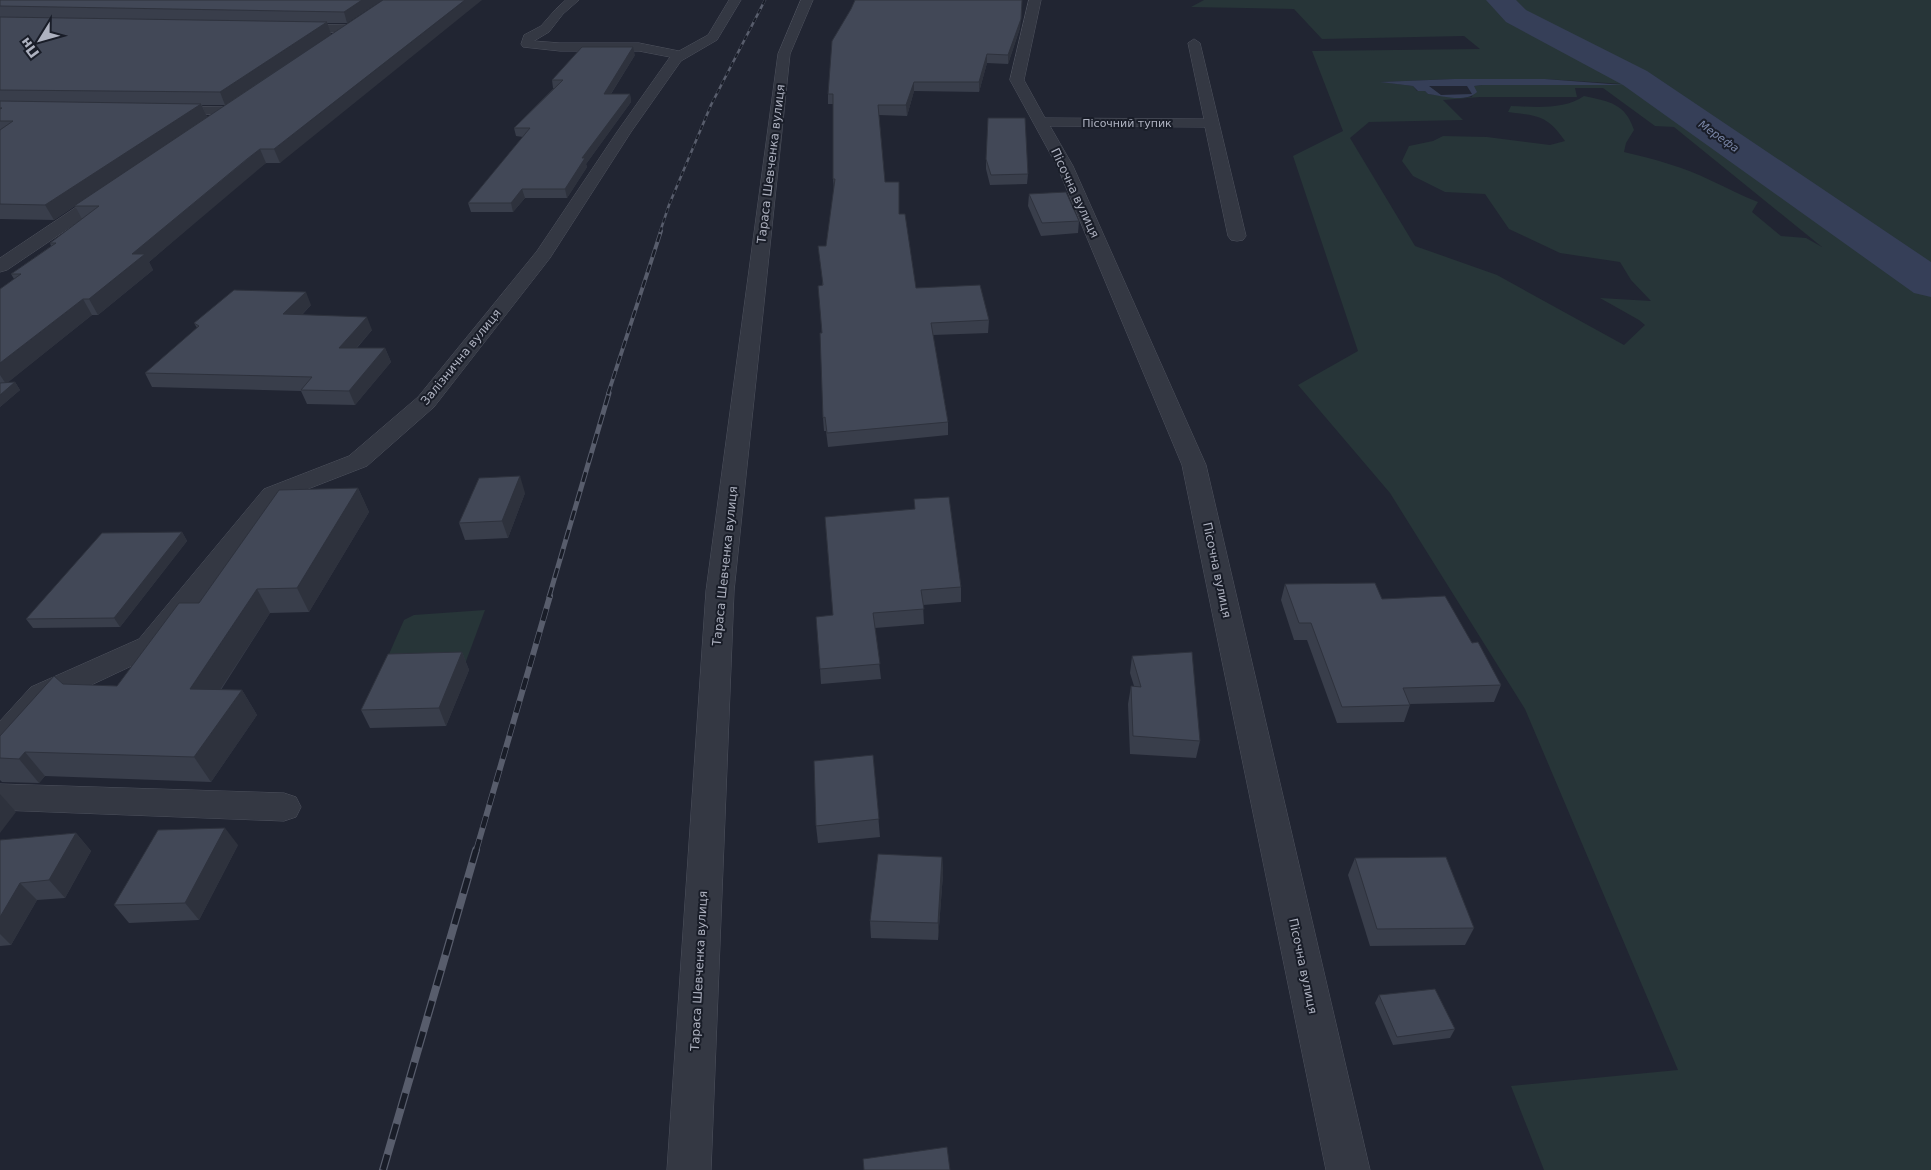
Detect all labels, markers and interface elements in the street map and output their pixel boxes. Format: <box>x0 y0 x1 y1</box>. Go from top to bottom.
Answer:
north arrow <box>15 15 65 65</box>
text: Пн <box>17 34 42 61</box>
street label: Тараса Шевченка вулиця <box>754 84 788 245</box>
street label: Пісочний тупик <box>1082 117 1172 130</box>
water label: Мерефа <box>1696 118 1742 155</box>
street label: Пісочна вулиця <box>1048 146 1102 240</box>
street label: Залізнична вулиця <box>418 306 504 408</box>
street label: Тараса Шевченка вулиця <box>710 485 740 648</box>
street label: Пісочна вулиця <box>1200 521 1234 619</box>
street label: Тараса Шевченка вулиця <box>688 891 710 1052</box>
street label: Пісочна вулиця <box>1286 917 1320 1015</box>

